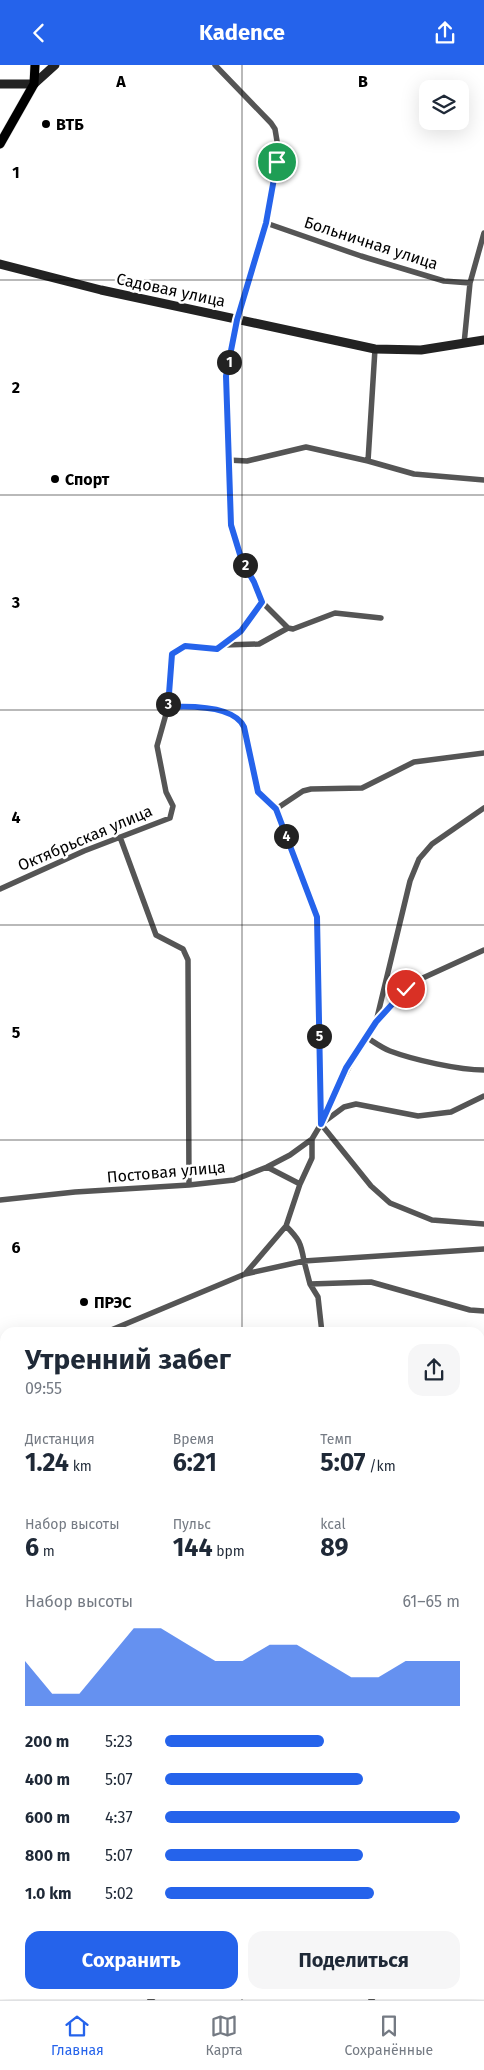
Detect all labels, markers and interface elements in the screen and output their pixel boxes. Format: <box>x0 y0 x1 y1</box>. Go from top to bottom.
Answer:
icon: back <box>25 19 53 47</box>
text: Kadence <box>199 19 285 46</box>
icon: share <box>431 19 459 47</box>
text: A <box>115 72 126 91</box>
text: B <box>358 72 368 91</box>
map controls <box>419 80 469 130</box>
button: layers <box>419 80 469 130</box>
place label: ВТБ <box>56 115 84 134</box>
marker: ВТБ <box>40 118 52 130</box>
pin <box>256 141 298 183</box>
icon: arrive <box>263 148 291 176</box>
text: 1 <box>12 163 20 182</box>
street label: Больничная улица <box>302 212 440 274</box>
street label: Садовая улица <box>115 269 227 311</box>
pin: 1 <box>216 349 242 375</box>
text: 1 <box>226 354 233 371</box>
text: 2 <box>12 378 20 397</box>
place label: Спорт <box>65 470 110 489</box>
marker: Спорт <box>49 473 61 485</box>
pin: 2 <box>232 553 258 577</box>
text: 2 <box>242 557 249 574</box>
text: 3 <box>11 593 20 612</box>
pin: 3 <box>156 691 180 717</box>
text: 3 <box>165 696 172 713</box>
street label: Октябрьская улица <box>15 801 155 875</box>
text: 4 <box>11 808 21 827</box>
pin: 4 <box>274 823 298 849</box>
text: 4 <box>283 828 290 845</box>
pin <box>385 968 427 1010</box>
icon: check <box>392 975 420 1003</box>
text: 5 <box>12 1023 21 1042</box>
pin: 5 <box>306 1023 332 1049</box>
text: 5 <box>316 1028 323 1045</box>
street label: Постовая улица <box>106 1157 226 1187</box>
text: 6 <box>11 1238 21 1257</box>
place label: ПРЭС <box>94 1293 132 1312</box>
marker: ПРЭС <box>78 1296 90 1308</box>
text: Утренний забег <box>25 1343 231 1376</box>
button: share <box>408 1344 460 1396</box>
text: 09:55 <box>25 1379 62 1398</box>
text: Дистанция <box>25 1431 95 1448</box>
text: Время <box>173 1431 214 1448</box>
text: Темп <box>320 1431 352 1448</box>
text: 1.24 <box>25 1448 69 1478</box>
text: 6:21 <box>173 1448 217 1478</box>
text: 5:07 <box>320 1448 366 1478</box>
text: km <box>69 1458 92 1475</box>
text: /km <box>366 1458 396 1475</box>
text: Набор высоты <box>25 1516 119 1533</box>
text: Пульс <box>173 1516 211 1533</box>
text: kcal <box>320 1516 346 1533</box>
text: 6 <box>25 1533 39 1563</box>
text: 144 <box>173 1533 213 1563</box>
text: 89 <box>320 1533 348 1563</box>
text: m <box>39 1543 55 1560</box>
text: bpm <box>213 1543 245 1560</box>
text: Набор высоты <box>25 1592 133 1611</box>
text: 61–65 m <box>403 1592 460 1611</box>
text: 200 m <box>25 1732 69 1751</box>
text: 5:23 <box>105 1732 133 1751</box>
text: 400 m <box>25 1770 70 1789</box>
text: 5:07 <box>105 1770 133 1789</box>
text: 600 m <box>25 1808 70 1827</box>
text: 4:37 <box>105 1808 133 1827</box>
text: 800 m <box>25 1846 70 1865</box>
text: 5:07 <box>105 1846 133 1865</box>
text: 1.0 km <box>25 1884 72 1903</box>
text: 5:02 <box>105 1884 134 1903</box>
button: Сохранить <box>25 1931 238 1989</box>
button: Поделиться <box>248 1931 460 1989</box>
tab: Главная <box>51 2012 104 2059</box>
tab: Карта <box>206 2012 243 2059</box>
tab: Сохранённые <box>344 2012 433 2059</box>

